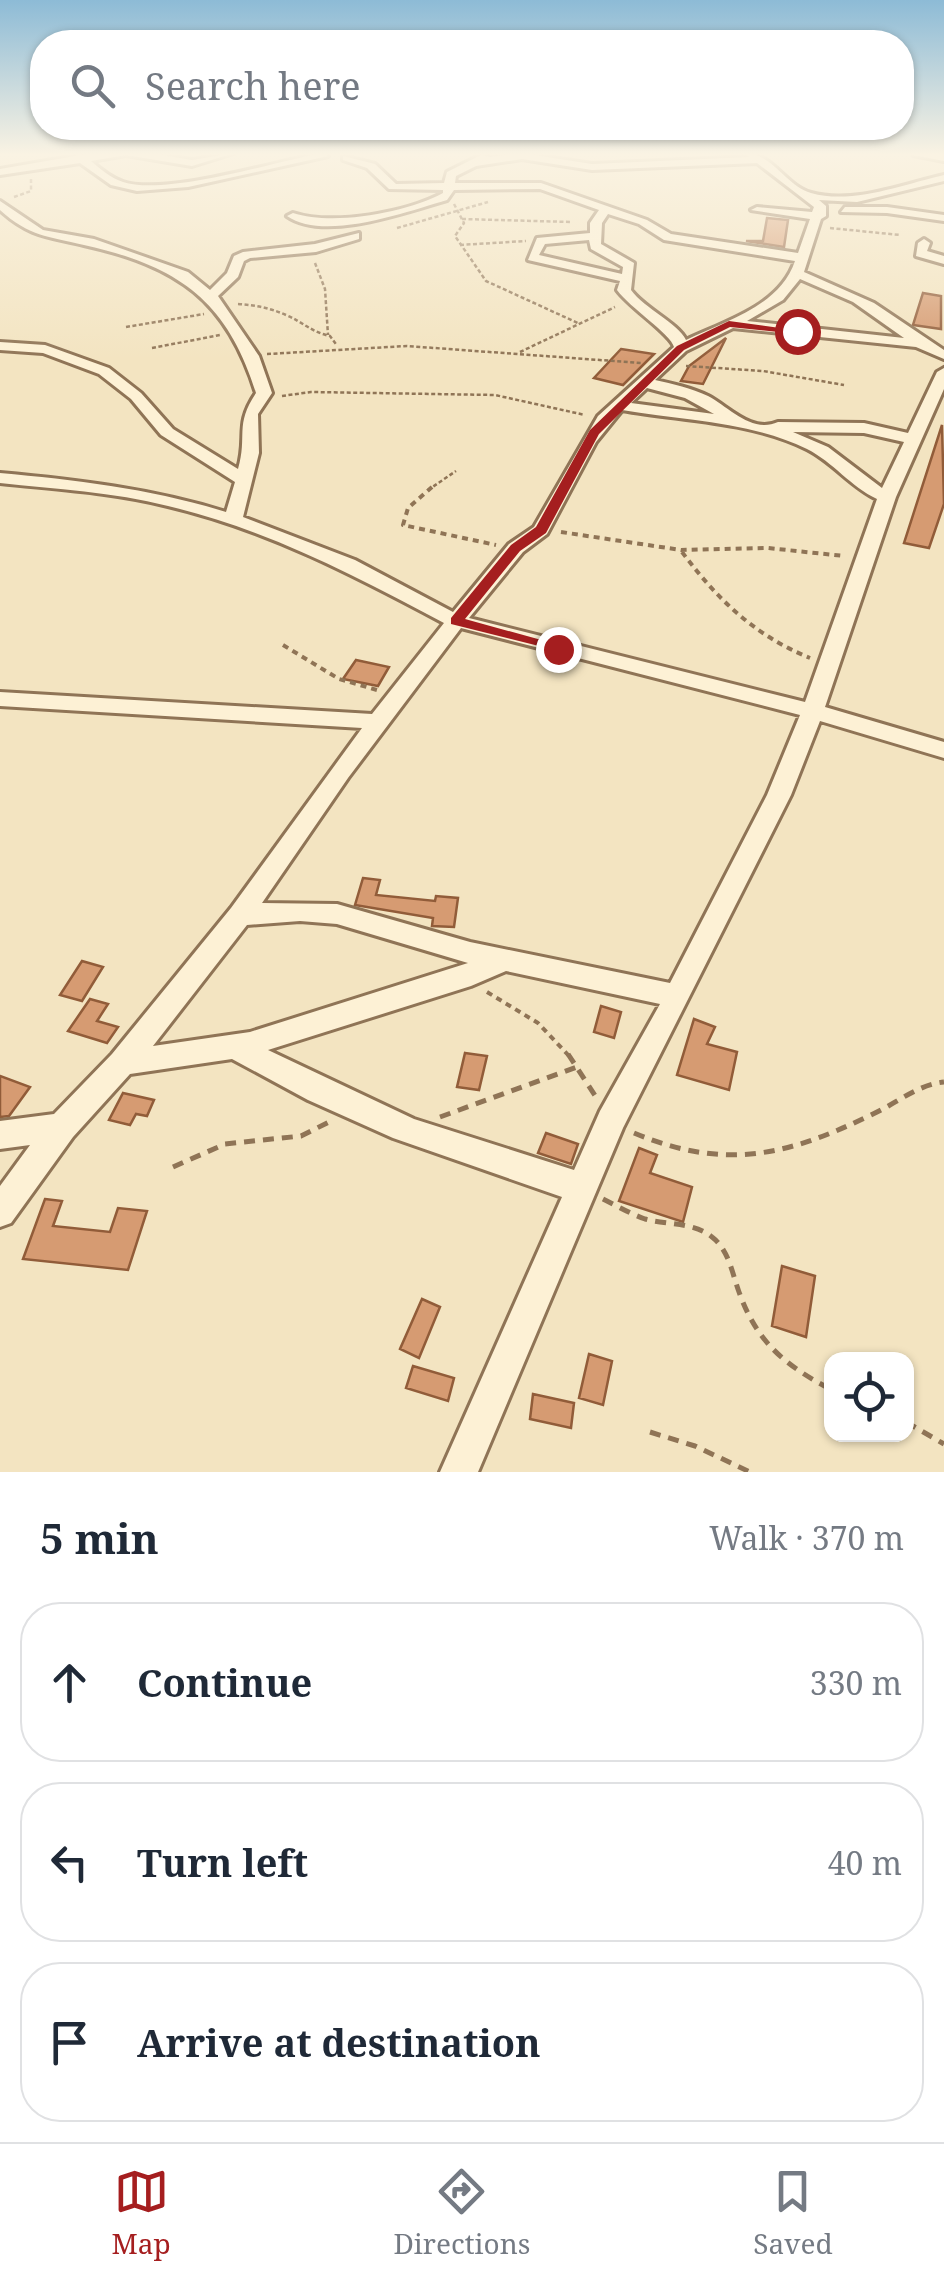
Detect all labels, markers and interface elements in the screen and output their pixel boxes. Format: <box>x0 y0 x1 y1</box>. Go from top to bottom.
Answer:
search box <box>30 30 914 140</box>
icon: search <box>65 58 120 113</box>
text: Search here <box>145 59 361 111</box>
route start <box>775 309 821 355</box>
route end <box>536 627 582 673</box>
map controls <box>824 1352 914 1442</box>
button: locate <box>824 1352 914 1442</box>
text: 5 min <box>40 1509 159 1566</box>
text: Walk · 370 m <box>709 1516 904 1559</box>
icon: ahead <box>42 1655 97 1710</box>
text: Continue <box>137 1656 312 1708</box>
text: 330 m <box>810 1661 902 1704</box>
icon: left <box>42 1835 97 1890</box>
text: Turn left <box>137 1836 308 1888</box>
text: 40 m <box>828 1841 902 1884</box>
icon: arrive <box>42 2015 97 2070</box>
text: Arrive at destination <box>137 2016 541 2068</box>
tab: Map <box>111 2164 171 2262</box>
tab: Directions <box>393 2164 530 2262</box>
tab: Saved <box>753 2164 833 2262</box>

